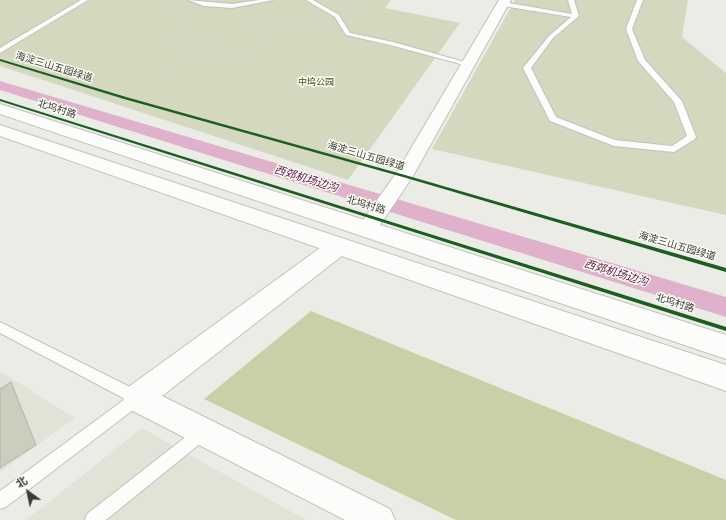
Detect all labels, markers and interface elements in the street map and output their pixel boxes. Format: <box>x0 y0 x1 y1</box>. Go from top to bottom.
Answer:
street label: 海淀三山五园绿道 <box>14 50 94 84</box>
park label: 中坞公园 <box>298 77 334 87</box>
street label: 北坞村路 <box>36 97 78 121</box>
street label: 海淀三山五园绿道 <box>326 139 406 173</box>
water label: 西郊机场边沟 <box>273 163 339 195</box>
street label: 北坞村路 <box>345 193 387 217</box>
street label: 海淀三山五园绿道 <box>637 229 717 263</box>
water label: 西郊机场边沟 <box>583 257 649 289</box>
street label: 北坞村路 <box>654 291 696 315</box>
north arrow <box>8 472 48 512</box>
text: 北 <box>13 473 30 491</box>

